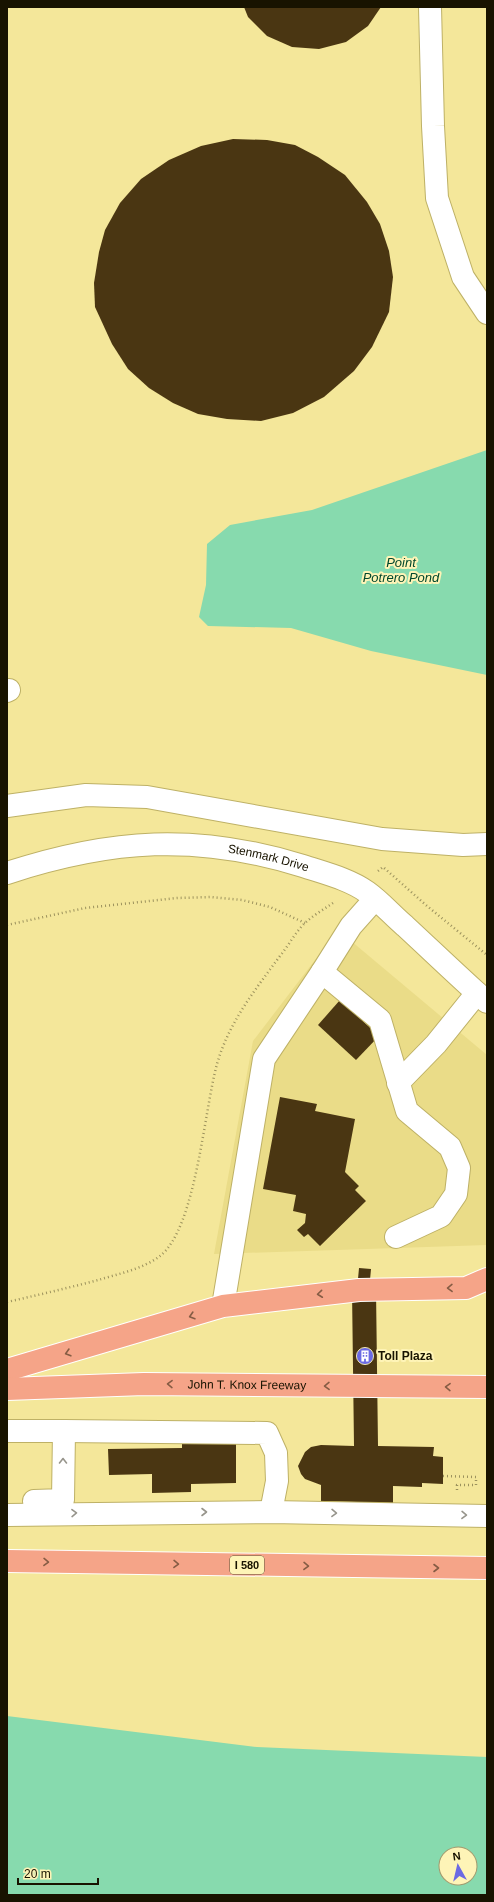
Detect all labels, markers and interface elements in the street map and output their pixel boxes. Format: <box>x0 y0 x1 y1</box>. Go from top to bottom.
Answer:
water label: Point Potrero Pond <box>363 555 440 585</box>
street label: Stenmark Drive <box>227 842 311 875</box>
one-way arrow <box>447 1284 453 1292</box>
one-way arrow <box>317 1289 323 1298</box>
one-way arrow <box>189 1311 196 1320</box>
building icon: Toll Plaza <box>355 1346 375 1366</box>
one-way arrow <box>64 1348 71 1357</box>
place label: Toll Plaza <box>378 1349 433 1363</box>
street label: John T. Knox Freeway <box>188 1377 306 1392</box>
one-way arrow <box>167 1380 173 1388</box>
one-way arrow <box>324 1382 330 1390</box>
one-way arrow <box>445 1382 451 1391</box>
one-way arrow <box>59 1458 67 1464</box>
one-way arrow <box>201 1508 207 1516</box>
one-way arrow <box>71 1509 77 1517</box>
one-way arrow <box>331 1509 337 1517</box>
one-way arrow <box>461 1511 467 1519</box>
road number: I 580 <box>230 1556 264 1574</box>
one-way arrow <box>43 1557 49 1566</box>
one-way arrow <box>173 1560 179 1568</box>
one-way arrow <box>303 1562 309 1570</box>
one-way arrow <box>433 1564 439 1572</box>
north arrow <box>438 1846 478 1886</box>
text: N <box>452 1850 461 1863</box>
scale bar <box>18 1860 98 1886</box>
text: 20 m <box>24 1867 51 1881</box>

